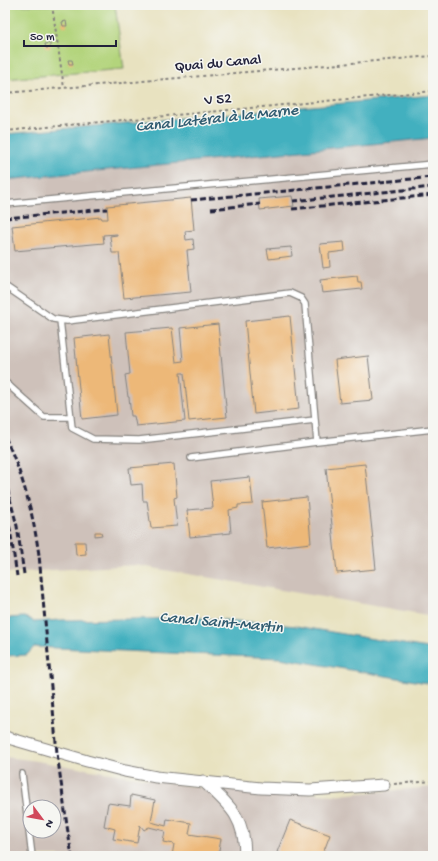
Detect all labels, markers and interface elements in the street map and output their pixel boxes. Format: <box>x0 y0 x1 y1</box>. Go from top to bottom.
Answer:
scale bar <box>24 22 116 48</box>
text: 50 m <box>30 31 55 45</box>
street label: Quai du Canal <box>174 51 262 77</box>
street label: V 52 <box>203 90 232 110</box>
water label: Canal Latéral à la Marne <box>135 102 300 138</box>
water label: Canal Saint-Martin <box>159 609 284 639</box>
north arrow <box>22 799 62 839</box>
text: N <box>42 817 56 829</box>

